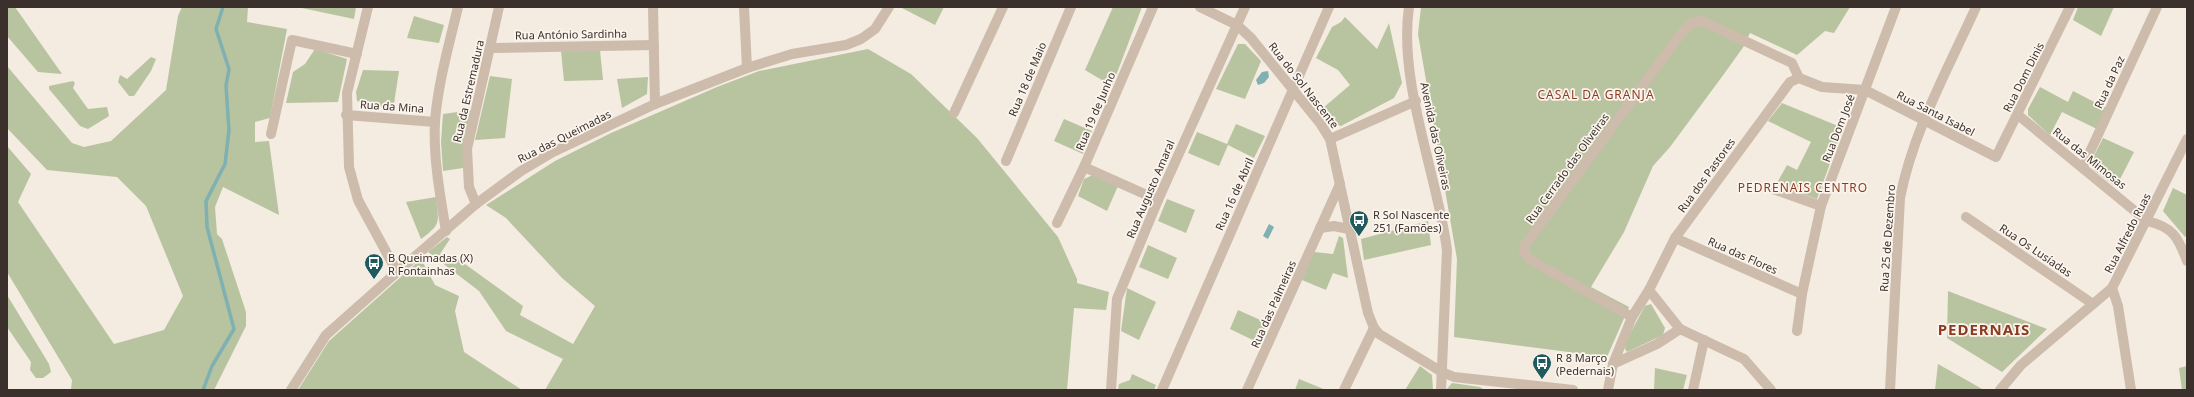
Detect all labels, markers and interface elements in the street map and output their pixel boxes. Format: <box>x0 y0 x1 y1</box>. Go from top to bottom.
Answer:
street label: Rua António Sardinha <box>515 26 627 42</box>
street label: Rua da Estremadura <box>449 38 487 144</box>
street label: Rua 18 de Maio <box>1005 39 1050 119</box>
street label: Rua do Sol Nascente <box>1266 39 1342 131</box>
street label: Rua Dom Dinis <box>1999 40 2047 114</box>
street label: Rua da Paz <box>2090 53 2128 111</box>
street label: Rua 19 de Junho <box>1072 69 1118 153</box>
street label: Avenida das Oliveiras <box>1417 81 1455 191</box>
district label: CASAL DA GRANJA <box>1537 86 1655 103</box>
street label: Rua Santa Isabel <box>1894 87 1978 139</box>
street label: Rua Dom José <box>1818 92 1858 164</box>
street label: Rua da Mina <box>359 96 425 116</box>
street label: Rua das Queimadas <box>515 106 613 166</box>
street label: Rua Cerrado das Oliveiras <box>1522 110 1612 226</box>
street label: Rua das Mimosas <box>2050 124 2130 192</box>
street label: Rua dos Pastores <box>1674 135 1738 215</box>
street label: Rua Augusto Amaral <box>1122 137 1178 241</box>
street label: Rua 16 de Abril <box>1211 155 1257 233</box>
district label: PEDRENAIS CENTRO <box>1738 179 1868 196</box>
street label: Rua 25 de Dezembro <box>1876 184 1898 292</box>
street label: Rua Alfredo Ruas <box>2100 190 2154 276</box>
place label: R Sol Nascente 251 (Famões) <box>1373 207 1449 235</box>
bus stop icon: R Sol Nascente 251 (Famões) <box>1348 209 1370 237</box>
street label: Rua Os Lusíadas <box>1997 220 2075 280</box>
street label: Rua das Flores <box>1706 233 1780 277</box>
place label: B Queimadas (X) R Fontainhas <box>388 250 473 278</box>
bus stop icon: B Queimadas (X) R Fontainhas <box>363 252 385 280</box>
street label: Rua das Palmeiras <box>1247 258 1299 350</box>
district label: PEDERNAIS <box>1938 319 2030 339</box>
place label: R 8 Março (Pedernais) <box>1556 350 1614 378</box>
bus stop icon: R 8 Março (Pedernais) <box>1531 352 1553 380</box>

